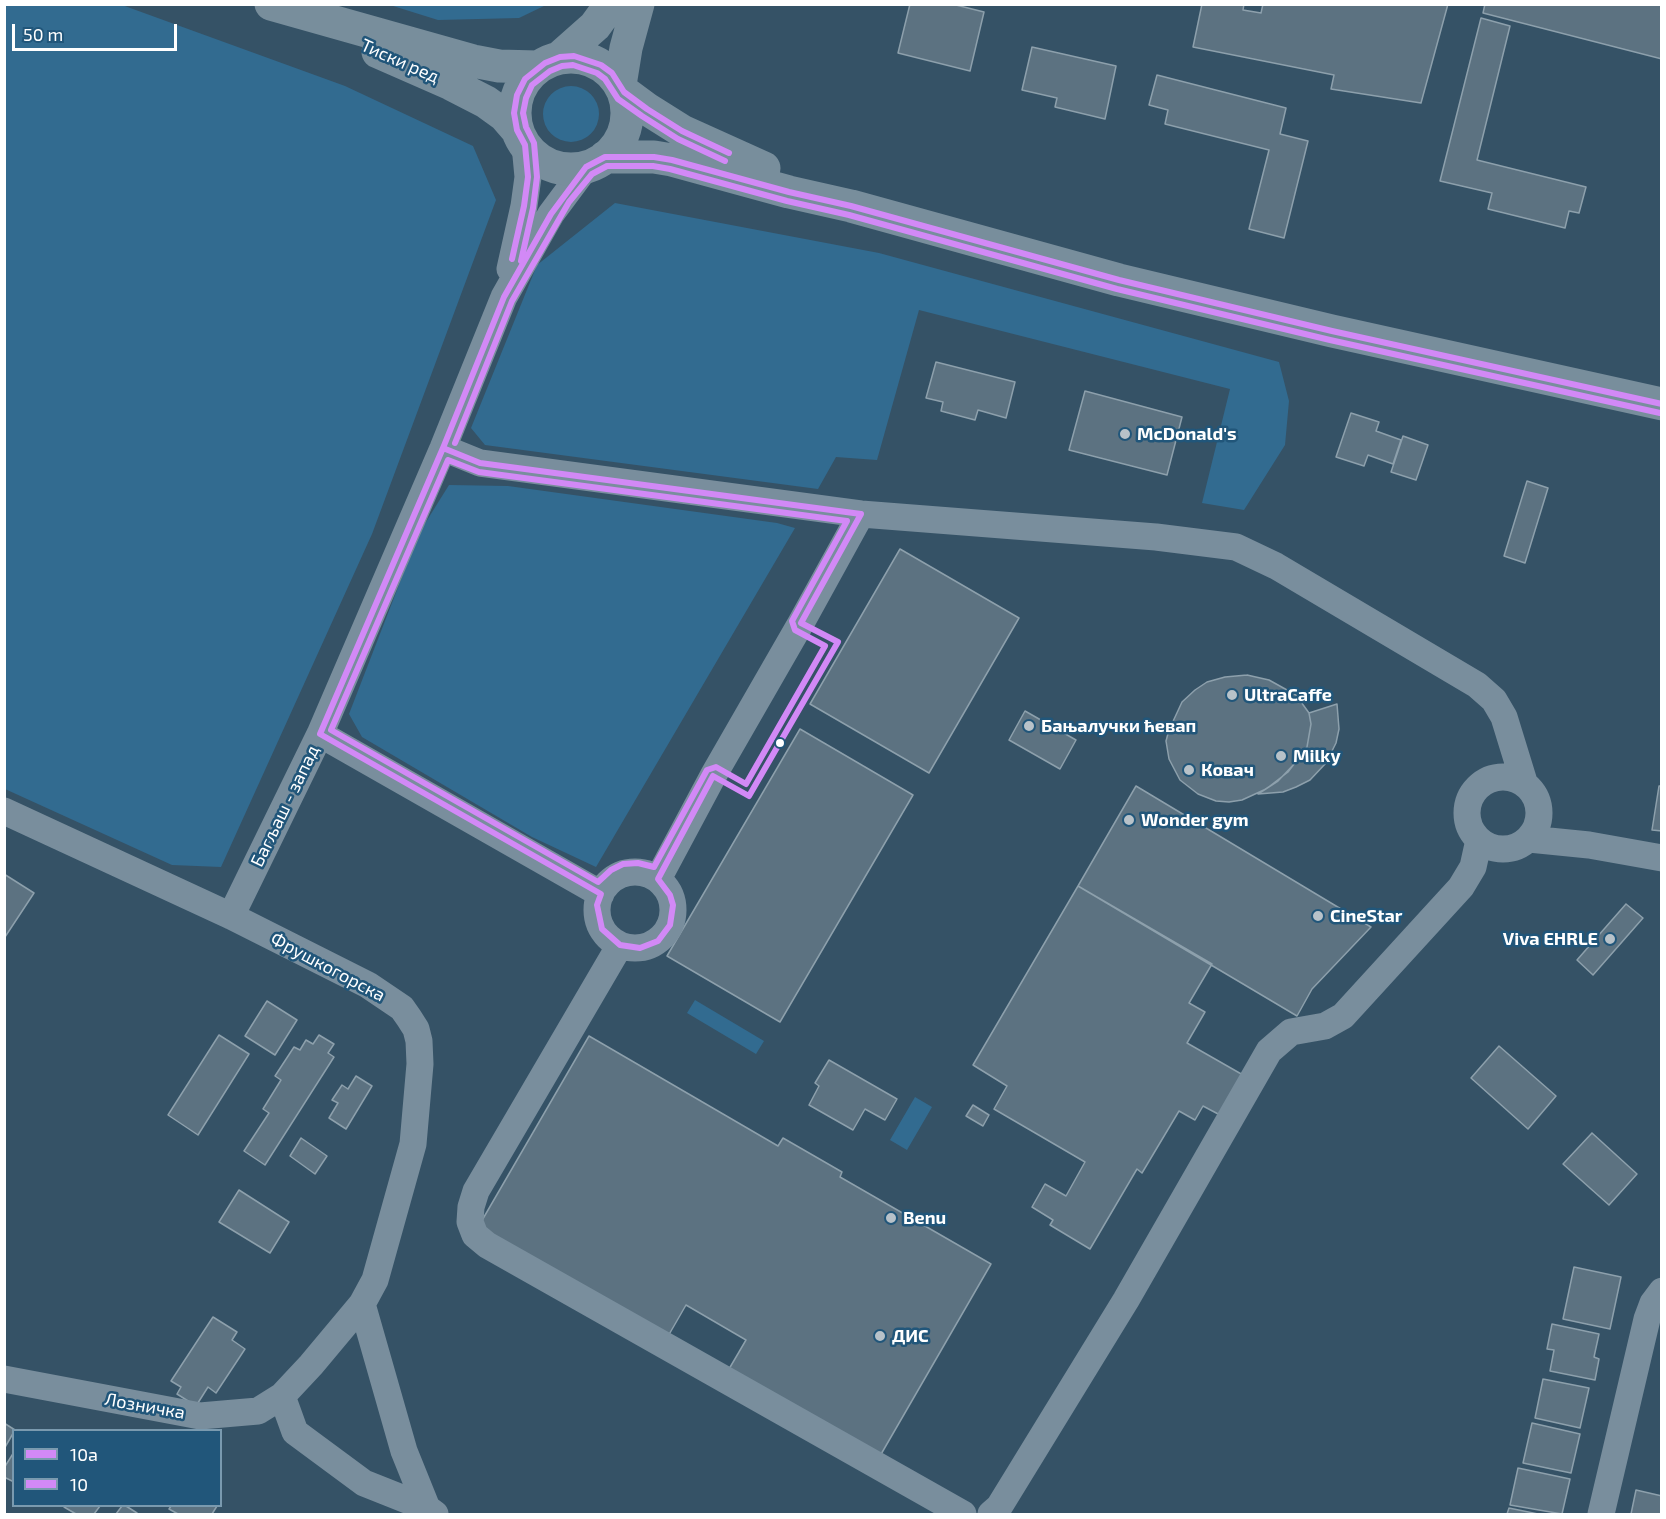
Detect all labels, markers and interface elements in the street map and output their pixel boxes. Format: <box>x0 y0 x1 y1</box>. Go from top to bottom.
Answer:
scale bar <box>15 12 180 50</box>
text: 50 m <box>23 23 63 45</box>
street label: Тиски ред <box>358 34 442 88</box>
place label: McDonald's <box>1137 423 1237 445</box>
marker: McDonald's <box>1118 427 1132 441</box>
place label: UltraCaffe <box>1244 684 1332 706</box>
marker: UltraCaffe <box>1225 688 1239 702</box>
place label: Бањалучки ћевап <box>1041 715 1196 737</box>
marker: Бањалучки ћевап <box>1022 719 1036 733</box>
unlabelled marker <box>774 737 786 749</box>
street label: Багљаш - запад <box>246 742 324 870</box>
place label: Milky <box>1293 745 1341 767</box>
marker: Milky <box>1274 749 1288 763</box>
place label: Ковач <box>1201 759 1254 781</box>
marker: Ковач <box>1182 763 1196 777</box>
place label: Wonder gym <box>1141 809 1249 831</box>
marker: Wonder gym <box>1122 813 1136 827</box>
place label: CineStar <box>1330 905 1402 927</box>
marker: CineStar <box>1311 909 1325 923</box>
street label: Фрушкогорска <box>267 928 389 1006</box>
place label: Viva EHRLE <box>1503 928 1598 950</box>
marker: Viva EHRLE <box>1603 932 1617 946</box>
place label: Benu <box>903 1207 946 1229</box>
marker: Benu <box>884 1211 898 1225</box>
place label: ДИС <box>892 1325 929 1347</box>
marker: ДИС <box>873 1329 887 1343</box>
street label: Лозничка <box>103 1388 187 1424</box>
legend <box>12 1429 222 1507</box>
text: 10а <box>70 1443 98 1465</box>
text: 10 <box>70 1473 88 1495</box>

